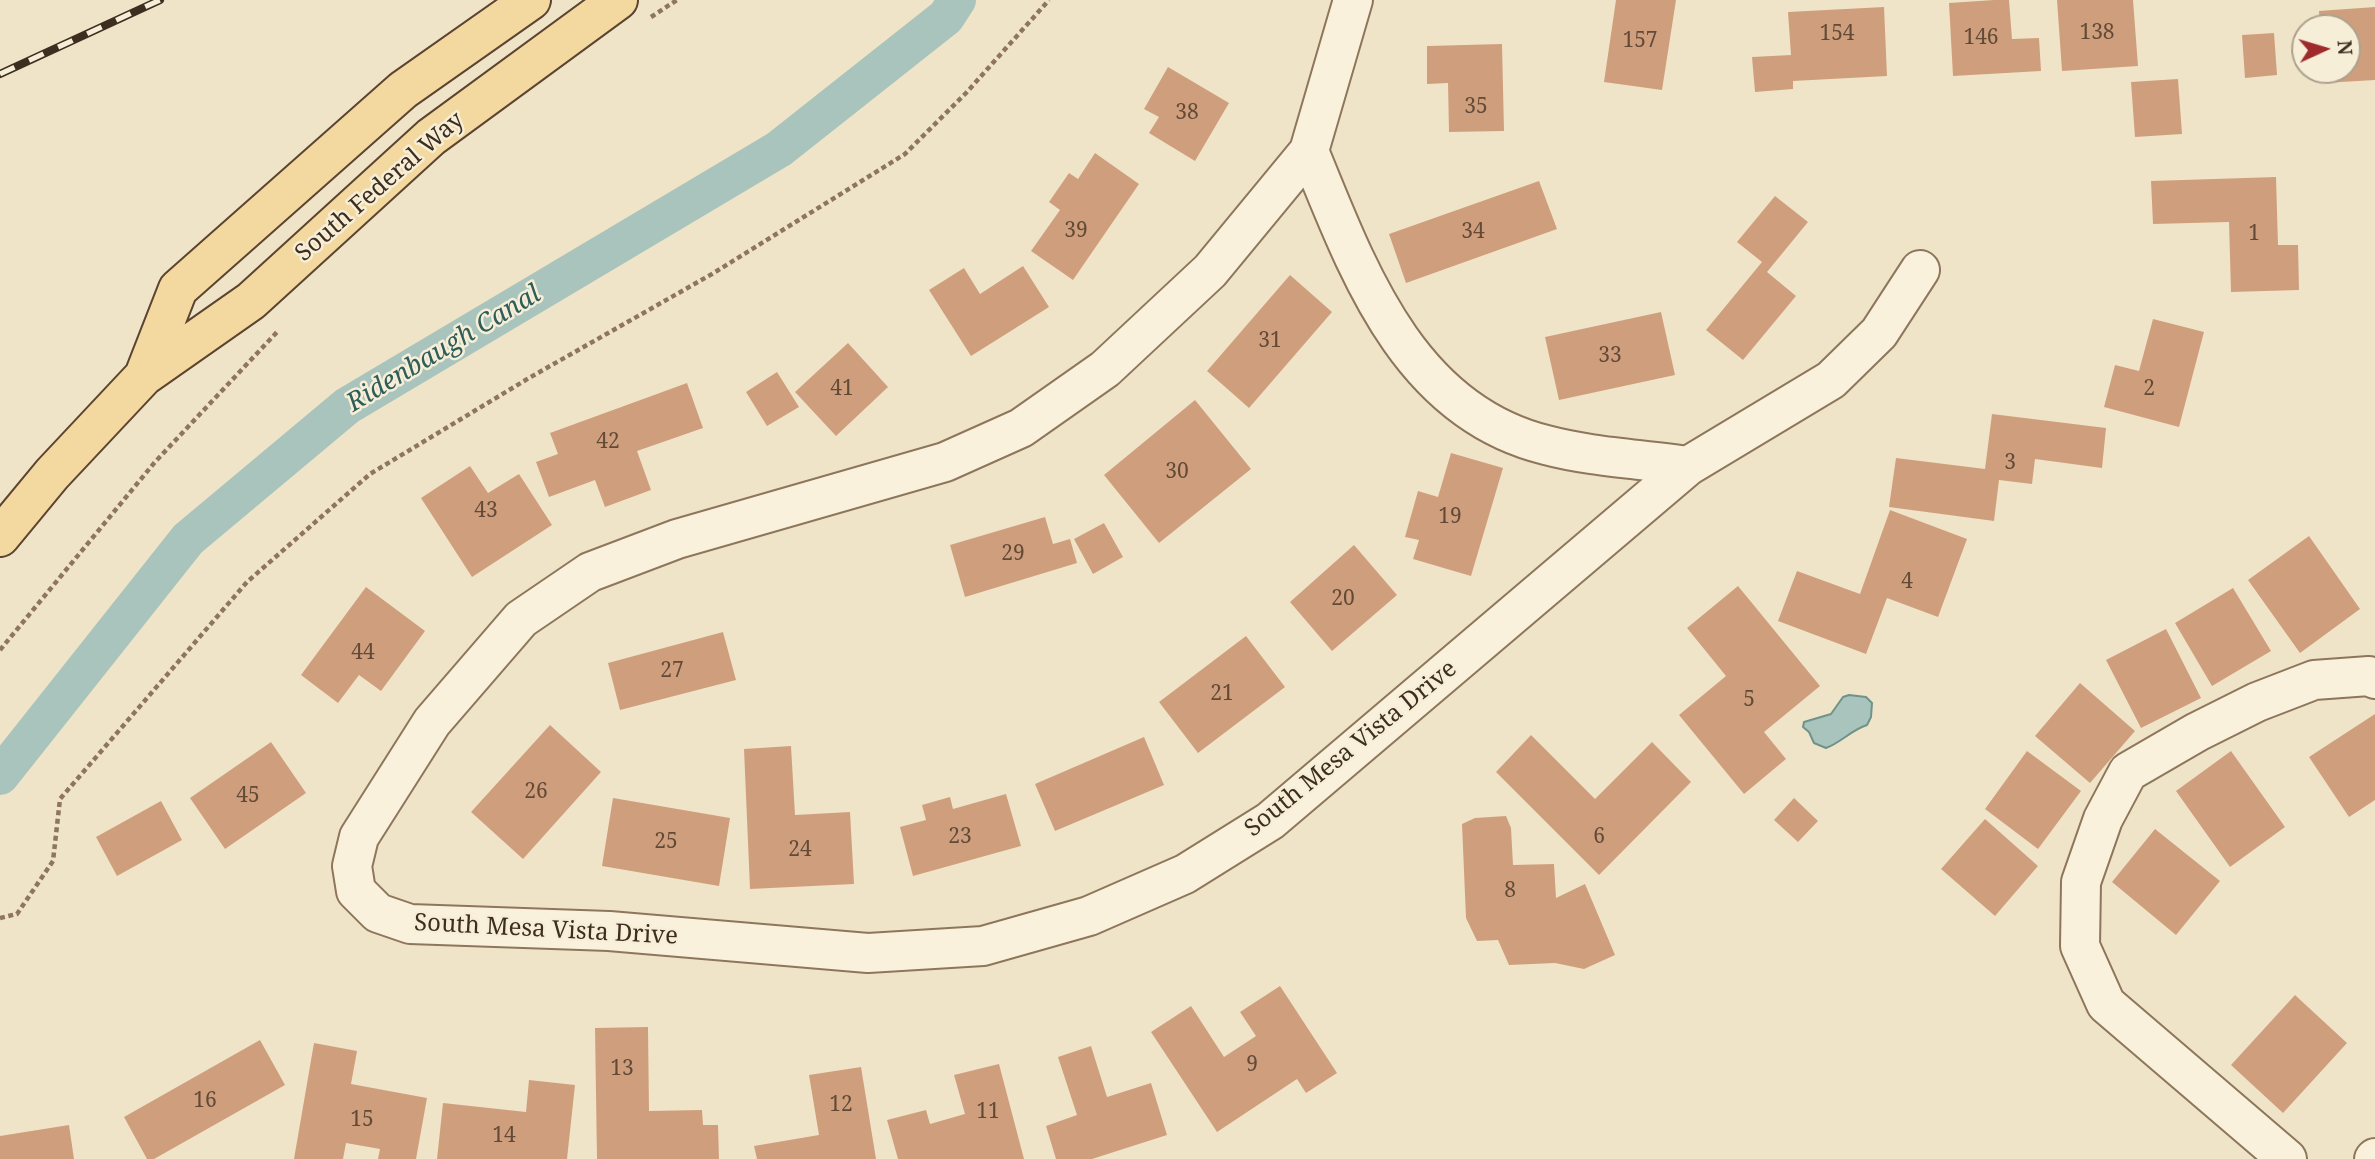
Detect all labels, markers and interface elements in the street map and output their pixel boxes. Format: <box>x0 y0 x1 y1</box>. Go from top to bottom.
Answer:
north arrow <box>2291 14 2361 84</box>
house number: 138 <box>2079 20 2115 46</box>
house number: 154 <box>1819 21 1855 47</box>
house number: 146 <box>1963 25 1999 51</box>
house number: 157 <box>1622 28 1658 54</box>
text: N <box>2331 39 2358 56</box>
house number: 35 <box>1464 94 1488 120</box>
house number: 38 <box>1175 100 1199 126</box>
street label: South Federal Way <box>290 106 470 268</box>
house number: 39 <box>1064 218 1088 244</box>
house number: 34 <box>1461 219 1485 245</box>
house number: 1 <box>2248 221 2260 247</box>
water label: Ridenbaugh Canal <box>341 279 547 419</box>
house number: 31 <box>1258 328 1282 354</box>
house number: 33 <box>1598 343 1622 369</box>
house number: 41 <box>830 376 854 402</box>
house number: 2 <box>2143 376 2155 402</box>
house number: 42 <box>596 429 620 455</box>
house number: 3 <box>2004 450 2016 476</box>
house number: 30 <box>1165 459 1189 485</box>
house number: 43 <box>474 498 498 524</box>
house number: 19 <box>1438 504 1462 530</box>
house number: 29 <box>1001 541 1025 567</box>
house number: 4 <box>1901 569 1913 595</box>
house number: 20 <box>1331 586 1355 612</box>
house number: 44 <box>351 640 375 666</box>
street label: South Mesa Vista Drive <box>1239 655 1463 843</box>
house number: 27 <box>660 658 684 684</box>
house number: 21 <box>1210 681 1234 707</box>
house number: 5 <box>1743 687 1755 713</box>
house number: 26 <box>524 779 548 805</box>
house number: 45 <box>236 783 260 809</box>
house number: 23 <box>948 824 972 850</box>
house number: 6 <box>1593 824 1605 850</box>
house number: 25 <box>654 829 678 855</box>
house number: 24 <box>788 837 812 863</box>
house number: 8 <box>1504 878 1516 904</box>
street label: South Mesa Vista Drive <box>413 909 679 951</box>
house number: 9 <box>1246 1052 1258 1078</box>
house number: 13 <box>610 1056 634 1082</box>
house number: 16 <box>193 1088 217 1114</box>
house number: 12 <box>829 1092 853 1118</box>
house number: 11 <box>976 1099 1000 1125</box>
house number: 15 <box>350 1107 374 1133</box>
house number: 14 <box>492 1123 516 1149</box>

